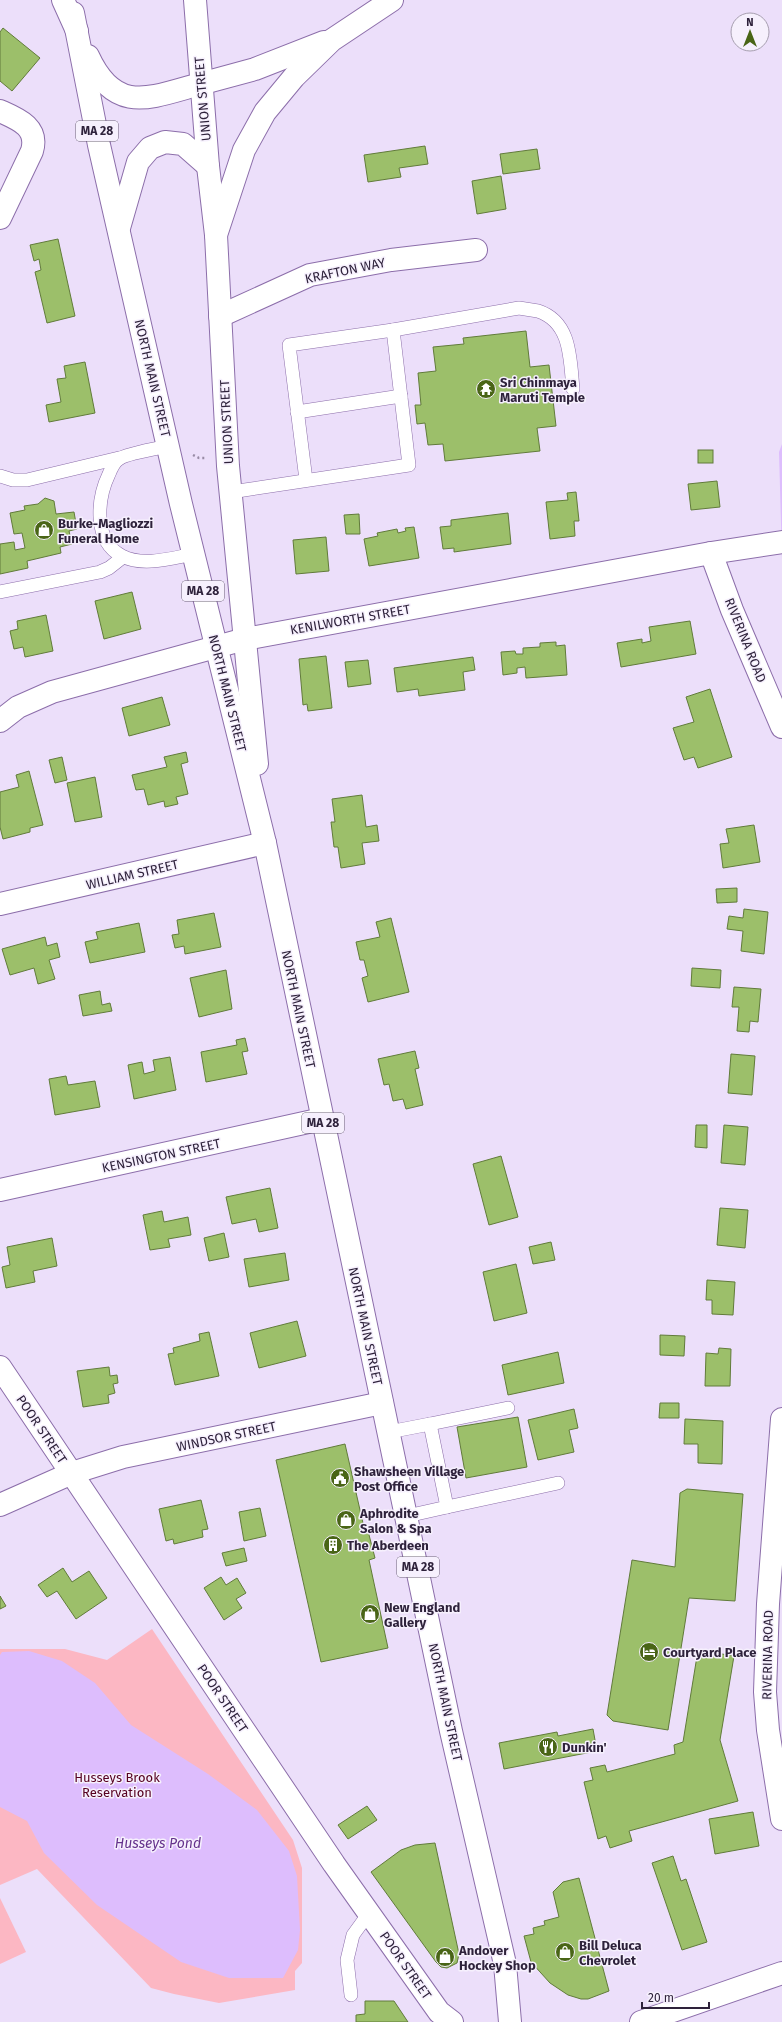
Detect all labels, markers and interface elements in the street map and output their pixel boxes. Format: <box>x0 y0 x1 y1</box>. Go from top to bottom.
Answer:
north arrow <box>730 12 770 52</box>
text: N <box>746 16 754 29</box>
street label: UNION STREET <box>191 56 214 142</box>
road number: MA 28 <box>76 121 118 141</box>
street label: KRAFTON WAY <box>304 254 387 286</box>
street label: NORTH MAIN STREET <box>132 318 173 439</box>
place label: Sri Chinmaya Maruti Temple <box>500 375 585 405</box>
temple icon: Sri Chinmaya Maruti Temple <box>475 378 497 400</box>
street label: UNION STREET <box>217 379 236 465</box>
place label: Burke-Magliozzi Funeral Home <box>58 516 153 546</box>
shop icon: Burke-Magliozzi Funeral Home <box>33 519 55 541</box>
road number: MA 28 <box>182 581 224 601</box>
street label: RIVERINA ROAD <box>722 596 769 685</box>
street label: KENILWORTH STREET <box>289 601 412 637</box>
street label: NORTH MAIN STREET <box>206 633 249 754</box>
street label: WILLIAM STREET <box>84 857 180 892</box>
street label: NORTH MAIN STREET <box>279 949 318 1070</box>
road number: MA 28 <box>302 1113 344 1133</box>
street label: KENSINGTON STREET <box>100 1136 222 1175</box>
street label: NORTH MAIN STREET <box>346 1266 385 1387</box>
street label: POOR STREET <box>13 1392 70 1466</box>
street label: WINDSOR STREET <box>175 1419 277 1454</box>
place label: Shawsheen Village Post Office <box>354 1464 464 1494</box>
public building icon: Shawsheen Village Post Office <box>329 1467 351 1489</box>
place label: Aphrodite Salon & Spa <box>359 1506 432 1536</box>
shop icon: Aphrodite Salon & Spa <box>335 1509 357 1531</box>
building icon: The Aberdeen <box>322 1534 344 1556</box>
place label: The Aberdeen <box>347 1538 429 1553</box>
road number: MA 28 <box>397 1557 439 1577</box>
place label: New England Gallery <box>384 1600 460 1630</box>
shop icon: New England Gallery <box>359 1603 381 1625</box>
street label: RIVERINA ROAD <box>759 1610 776 1700</box>
hotel icon: Courtyard Place <box>638 1641 660 1663</box>
street label: NORTH MAIN STREET <box>426 1642 465 1763</box>
place label: Courtyard Place <box>663 1645 756 1660</box>
street label: POOR STREET <box>194 1661 251 1735</box>
restaurant icon: Dunkin' <box>537 1736 559 1758</box>
place label: Dunkin' <box>562 1740 607 1755</box>
park label: Husseys Brook Reservation <box>74 1770 160 1800</box>
water label: Husseys Pond <box>115 1835 201 1852</box>
street label: POOR STREET <box>377 1929 435 2002</box>
place label: Bill Deluca Chevrolet <box>579 1938 642 1968</box>
shop icon: Bill Deluca Chevrolet <box>554 1941 576 1963</box>
place label: Andover Hockey Shop <box>458 1943 536 1973</box>
shop icon: Andover Hockey Shop <box>434 1946 456 1968</box>
scale bar <box>642 1984 709 2010</box>
text: 20 m <box>648 1991 674 2005</box>

